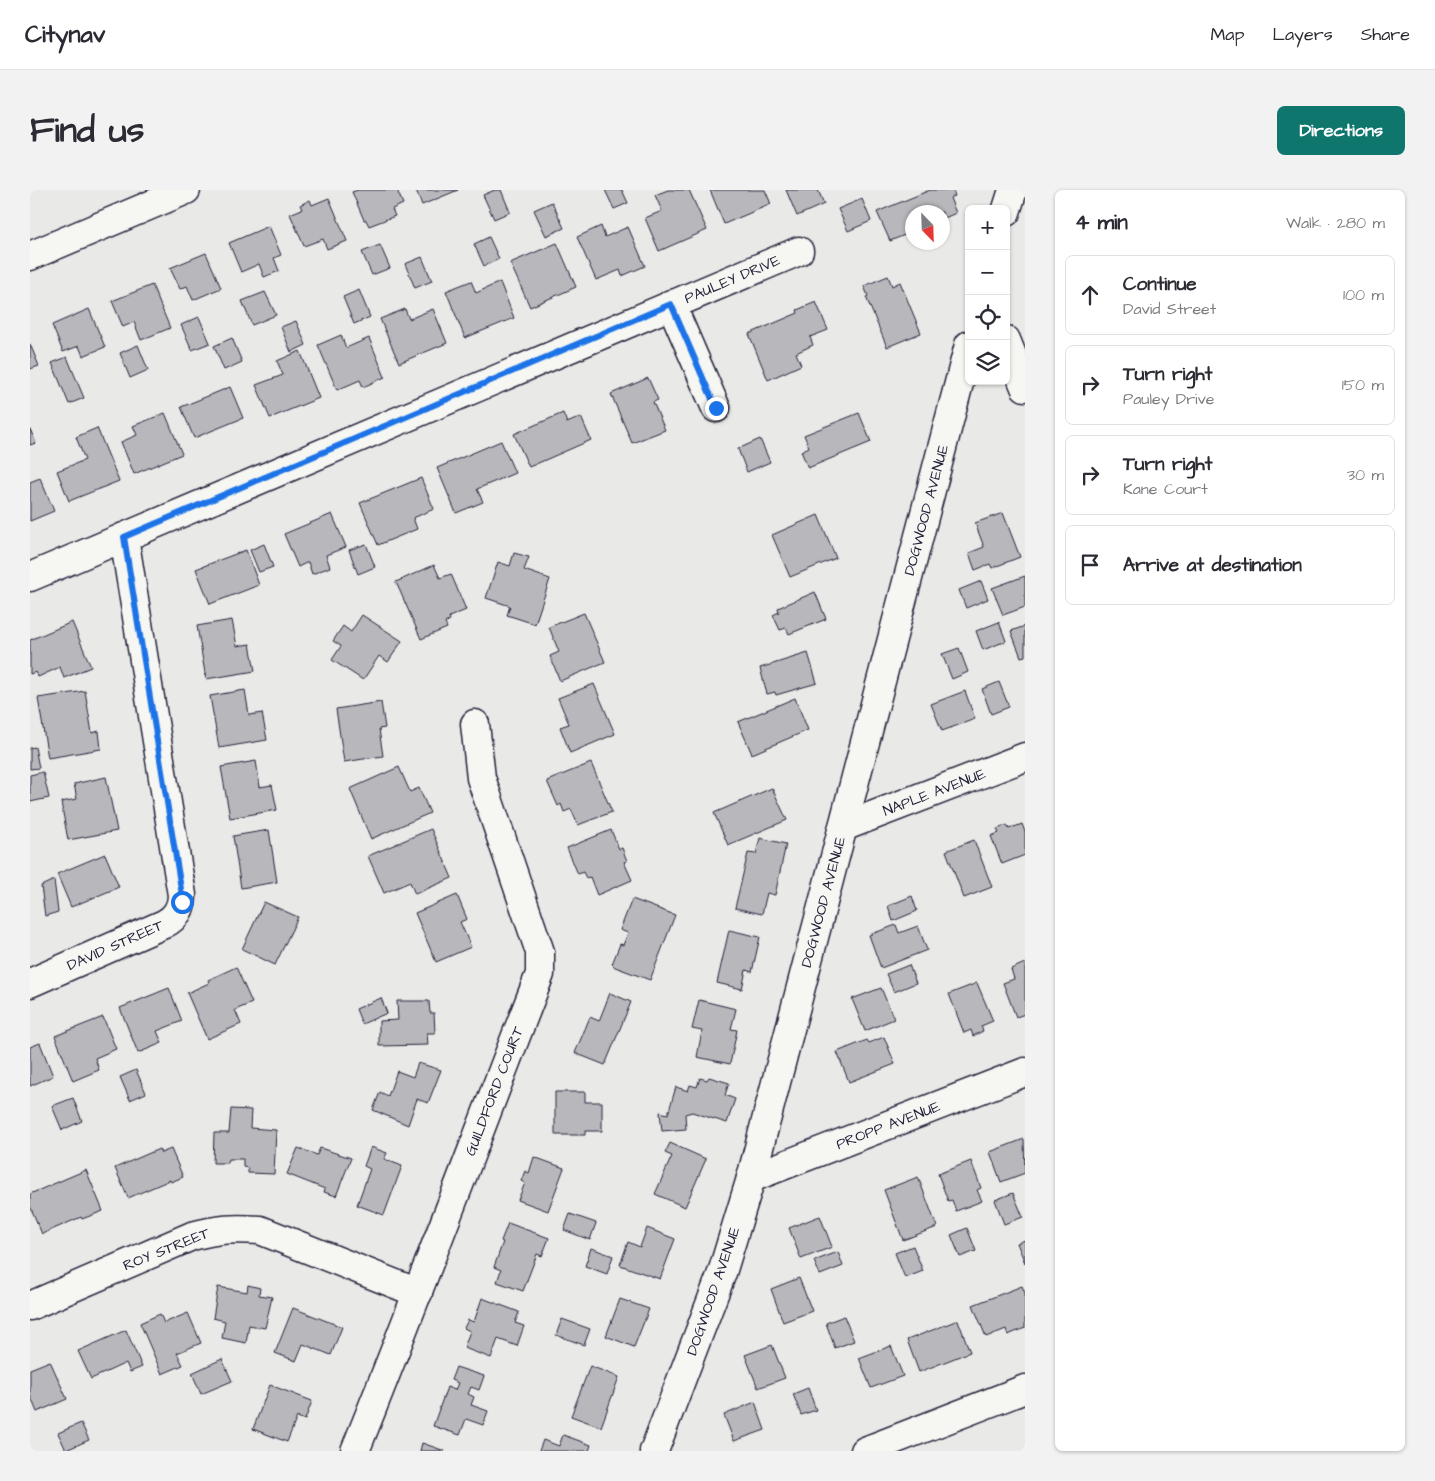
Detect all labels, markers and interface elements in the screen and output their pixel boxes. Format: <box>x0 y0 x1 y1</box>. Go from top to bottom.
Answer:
text: Citynav <box>25 18 105 52</box>
text: Map <box>1210 22 1244 47</box>
text: Layers <box>1272 22 1333 47</box>
text: Share <box>1361 22 1410 47</box>
text: Find us <box>30 106 144 155</box>
button: Directions <box>1277 106 1405 155</box>
north arrow <box>905 205 950 250</box>
map controls <box>965 205 1010 385</box>
button: + <box>965 205 1010 250</box>
text: 4 min <box>1075 208 1128 237</box>
text: Walk · 280 m <box>1286 212 1385 234</box>
street label: PAULEY DRIVE <box>681 250 783 309</box>
button: − <box>965 250 1010 295</box>
text: Continue <box>1123 271 1197 298</box>
icon: ahead <box>1076 281 1104 309</box>
text: 100 m <box>1343 284 1384 306</box>
button: locate <box>965 295 1010 340</box>
text: David Street <box>1123 298 1216 320</box>
button: layers <box>965 340 1010 385</box>
text: Turn right <box>1123 361 1212 388</box>
icon: right <box>1076 371 1104 399</box>
text: 150 m <box>1342 374 1384 396</box>
text: Pauley Drive <box>1123 388 1214 410</box>
route end <box>705 397 728 420</box>
street label: DOGWOOD AVENUE <box>899 442 954 578</box>
text: Turn right <box>1123 451 1212 478</box>
icon: right <box>1076 461 1104 489</box>
text: 30 m <box>1347 464 1384 486</box>
text: Kane Court <box>1123 478 1208 500</box>
icon: arrive <box>1076 551 1104 579</box>
text: Arrive at destination <box>1123 552 1302 579</box>
street label: NAPLE AVENUE <box>880 763 989 822</box>
street label: DOGWOOD AVENUE <box>796 834 851 970</box>
route start <box>171 891 194 914</box>
street label: DAVID STREET <box>64 915 167 976</box>
street label: GUILDFORD COURT <box>460 1023 529 1159</box>
street label: PROPP AVENUE <box>833 1096 943 1155</box>
street label: ROY STREET <box>120 1222 213 1276</box>
street label: DOGWOOD AVENUE <box>682 1224 745 1358</box>

